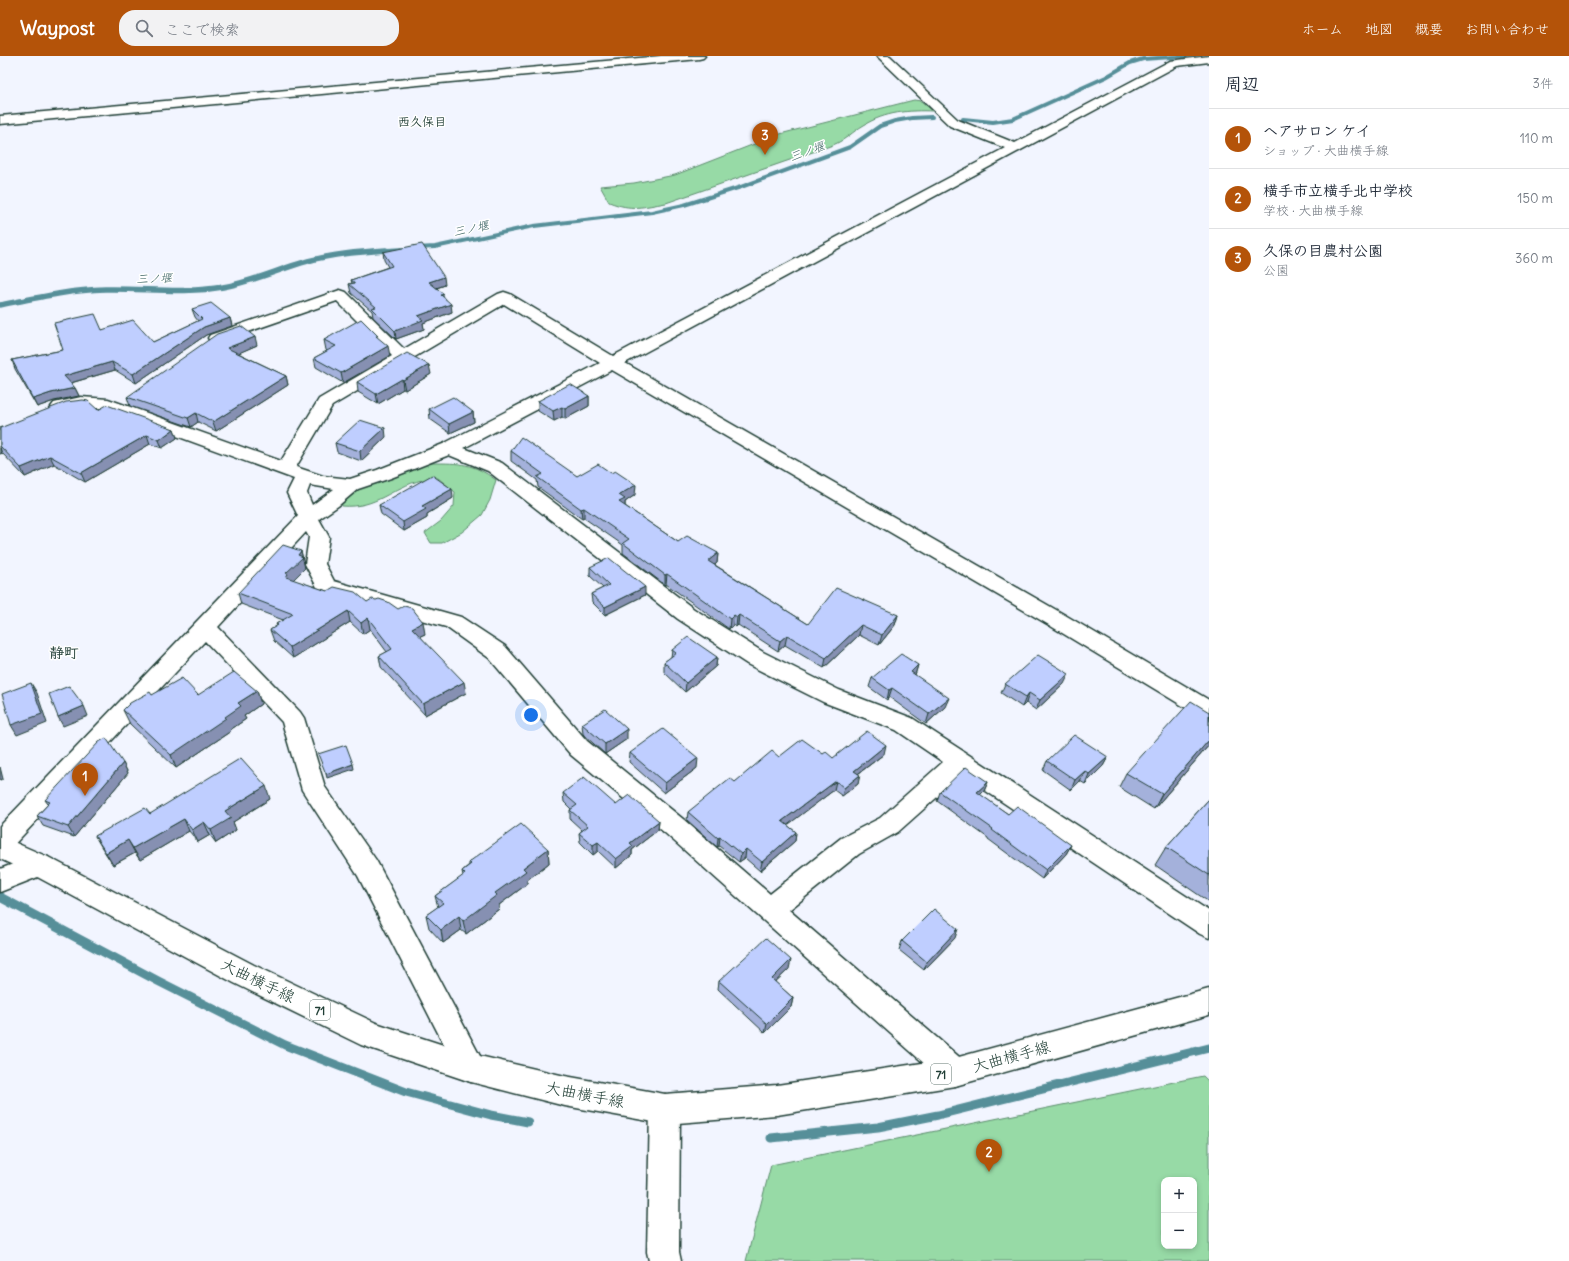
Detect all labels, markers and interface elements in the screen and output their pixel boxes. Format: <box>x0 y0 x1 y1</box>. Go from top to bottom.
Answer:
search box <box>119 10 399 46</box>
text: Waypost <box>20 16 95 40</box>
icon: search <box>133 17 155 39</box>
text: ここで検索 <box>165 20 240 39</box>
text: ホーム <box>1302 20 1343 38</box>
text: 地図 <box>1365 20 1393 38</box>
text: 概要 <box>1415 20 1443 38</box>
text: お問い合わせ <box>1465 20 1549 38</box>
text: 周辺 <box>1225 73 1259 95</box>
text: 3件 <box>1533 75 1553 92</box>
district label: 西久保目 <box>398 114 446 129</box>
text: ヘアサロン ケイ <box>1263 121 1371 140</box>
pin: 3 <box>752 122 778 155</box>
text: 1 <box>1235 130 1241 147</box>
text: 110 m <box>1520 130 1553 147</box>
water label: 三ノ堰 <box>788 137 828 164</box>
text: ショップ · 大曲横手線 <box>1263 142 1389 159</box>
text: 横手市立横手北中学校 <box>1263 181 1413 200</box>
text: 2 <box>1234 190 1242 207</box>
text: 150 m <box>1517 190 1553 207</box>
text: 学校 · 大曲横手線 <box>1263 202 1363 219</box>
water label: 三ノ堰 <box>452 217 492 239</box>
text: 久保の目農村公園 <box>1263 241 1383 260</box>
text: 3 <box>1234 250 1242 267</box>
text: 360 m <box>1515 250 1553 267</box>
text: 公園 <box>1263 262 1289 279</box>
water label: 三ノ堰 <box>136 270 174 286</box>
district label: 静町 <box>49 643 79 662</box>
your location <box>521 705 541 725</box>
pin: 1 <box>72 763 98 796</box>
street label: 大曲横手線 <box>218 953 298 1007</box>
road number: 71 <box>310 1000 330 1020</box>
street label: 大曲横手線 <box>970 1036 1052 1076</box>
road number: 71 <box>931 1064 951 1084</box>
street label: 大曲横手線 <box>544 1077 626 1111</box>
pin: 2 <box>976 1139 1002 1172</box>
map controls <box>1161 1177 1197 1249</box>
button: + <box>1161 1177 1197 1213</box>
button: − <box>1161 1213 1197 1249</box>

